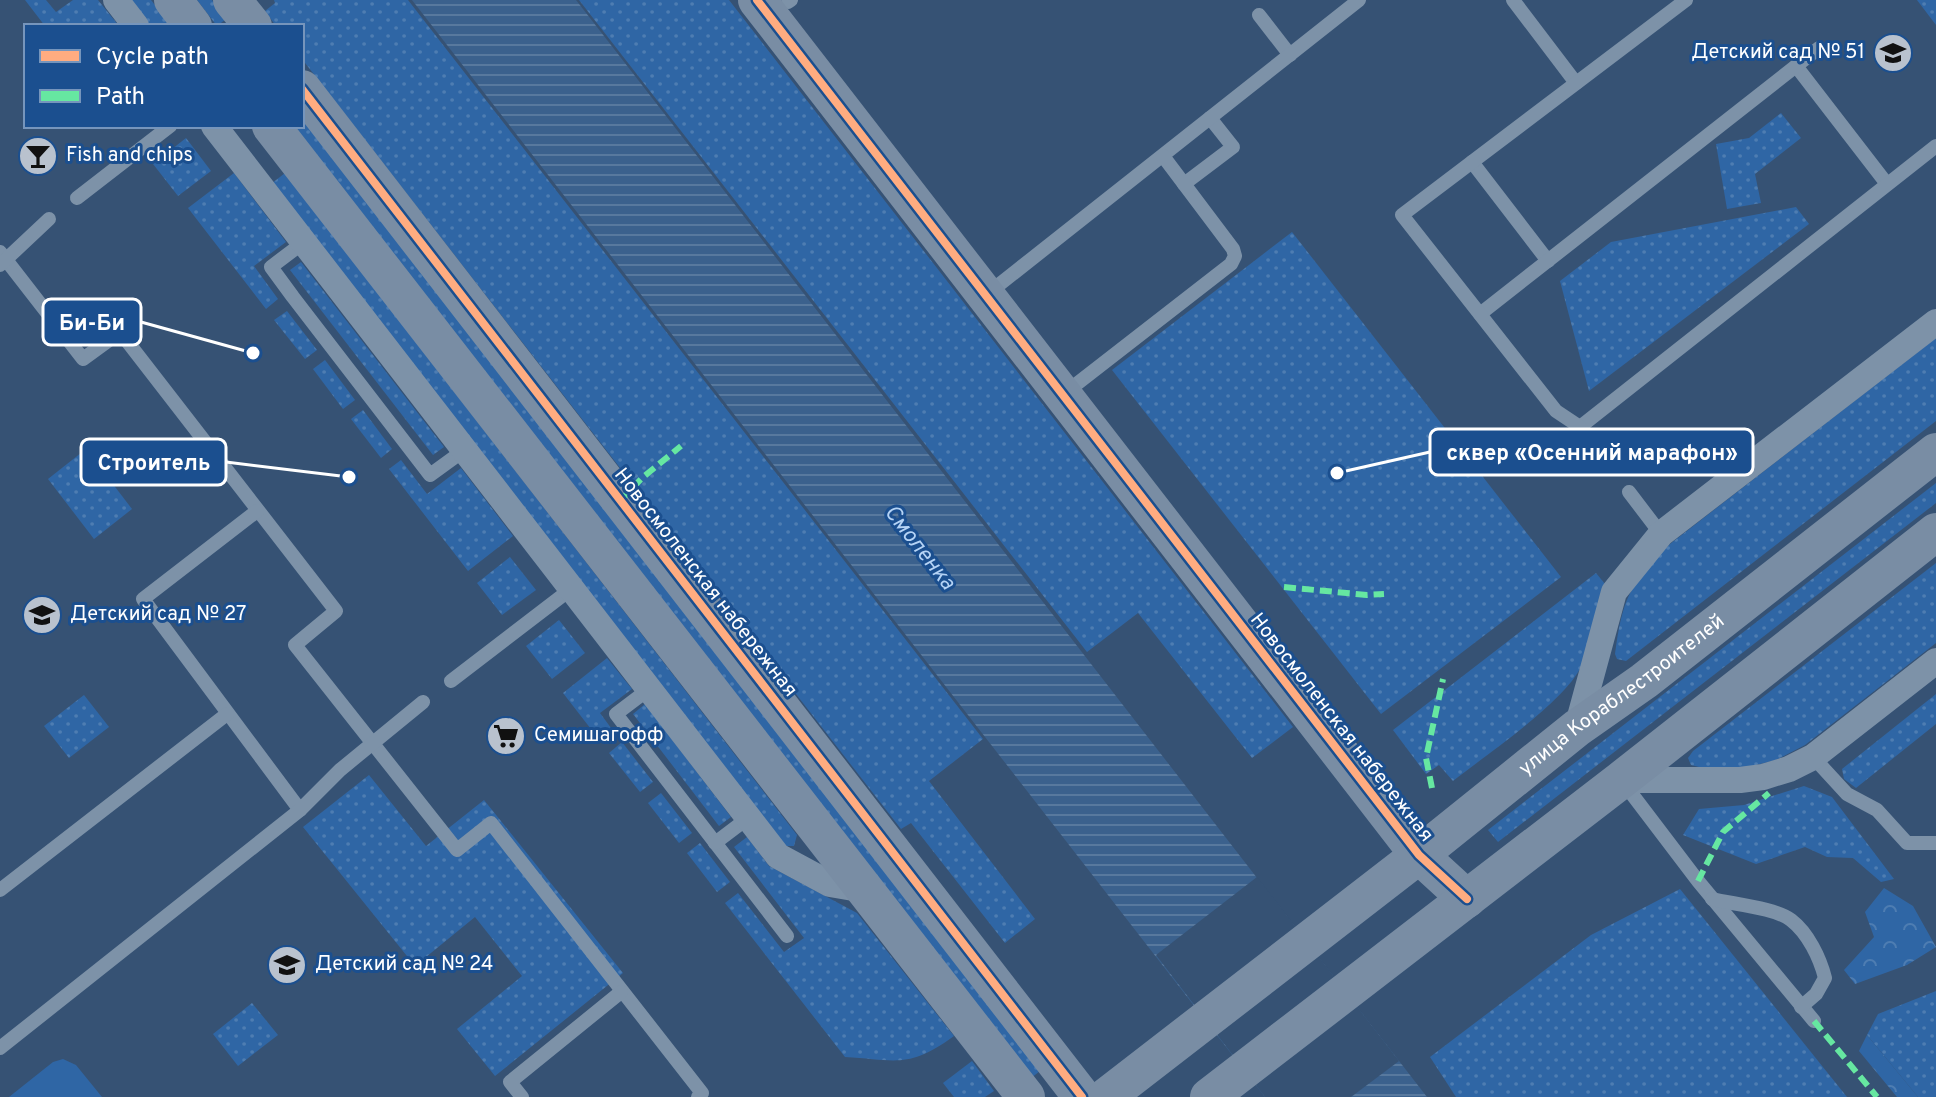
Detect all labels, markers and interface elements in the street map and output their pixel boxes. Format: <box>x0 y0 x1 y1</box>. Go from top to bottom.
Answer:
legend <box>24 24 304 128</box>
school or university icon: Детский сад № 51 <box>1872 32 1914 74</box>
place label: Детский сад № 51 <box>1691 40 1865 66</box>
text: Cycle path <box>96 43 209 73</box>
text: Path <box>96 83 145 113</box>
bar icon: Fish and chips <box>17 135 59 177</box>
place label: Fish and chips <box>66 143 193 169</box>
callout: Би-Би <box>43 299 141 345</box>
text: Би-Би <box>59 311 125 338</box>
callout: сквер «Осенний марафон» <box>1430 429 1753 475</box>
callout: Строитель <box>81 439 226 485</box>
text: сквер «Осенний марафон» <box>1446 441 1738 468</box>
text: Строитель <box>98 451 210 478</box>
street label: Новосмоленская набережная <box>607 463 803 703</box>
water label: Смоленка <box>877 500 961 596</box>
school or university icon: Детский сад № 27 <box>21 594 63 636</box>
place label: Детский сад № 27 <box>70 602 246 628</box>
street label: Новосмоленская набережная <box>1243 608 1439 848</box>
street label: улица Кораблестроителей <box>1514 609 1731 782</box>
supermarket icon: Семишагофф <box>485 715 527 757</box>
place label: Семишагофф <box>534 723 663 749</box>
school or university icon: Детский сад № 24 <box>266 944 308 986</box>
place label: Детский сад № 24 <box>315 952 493 978</box>

